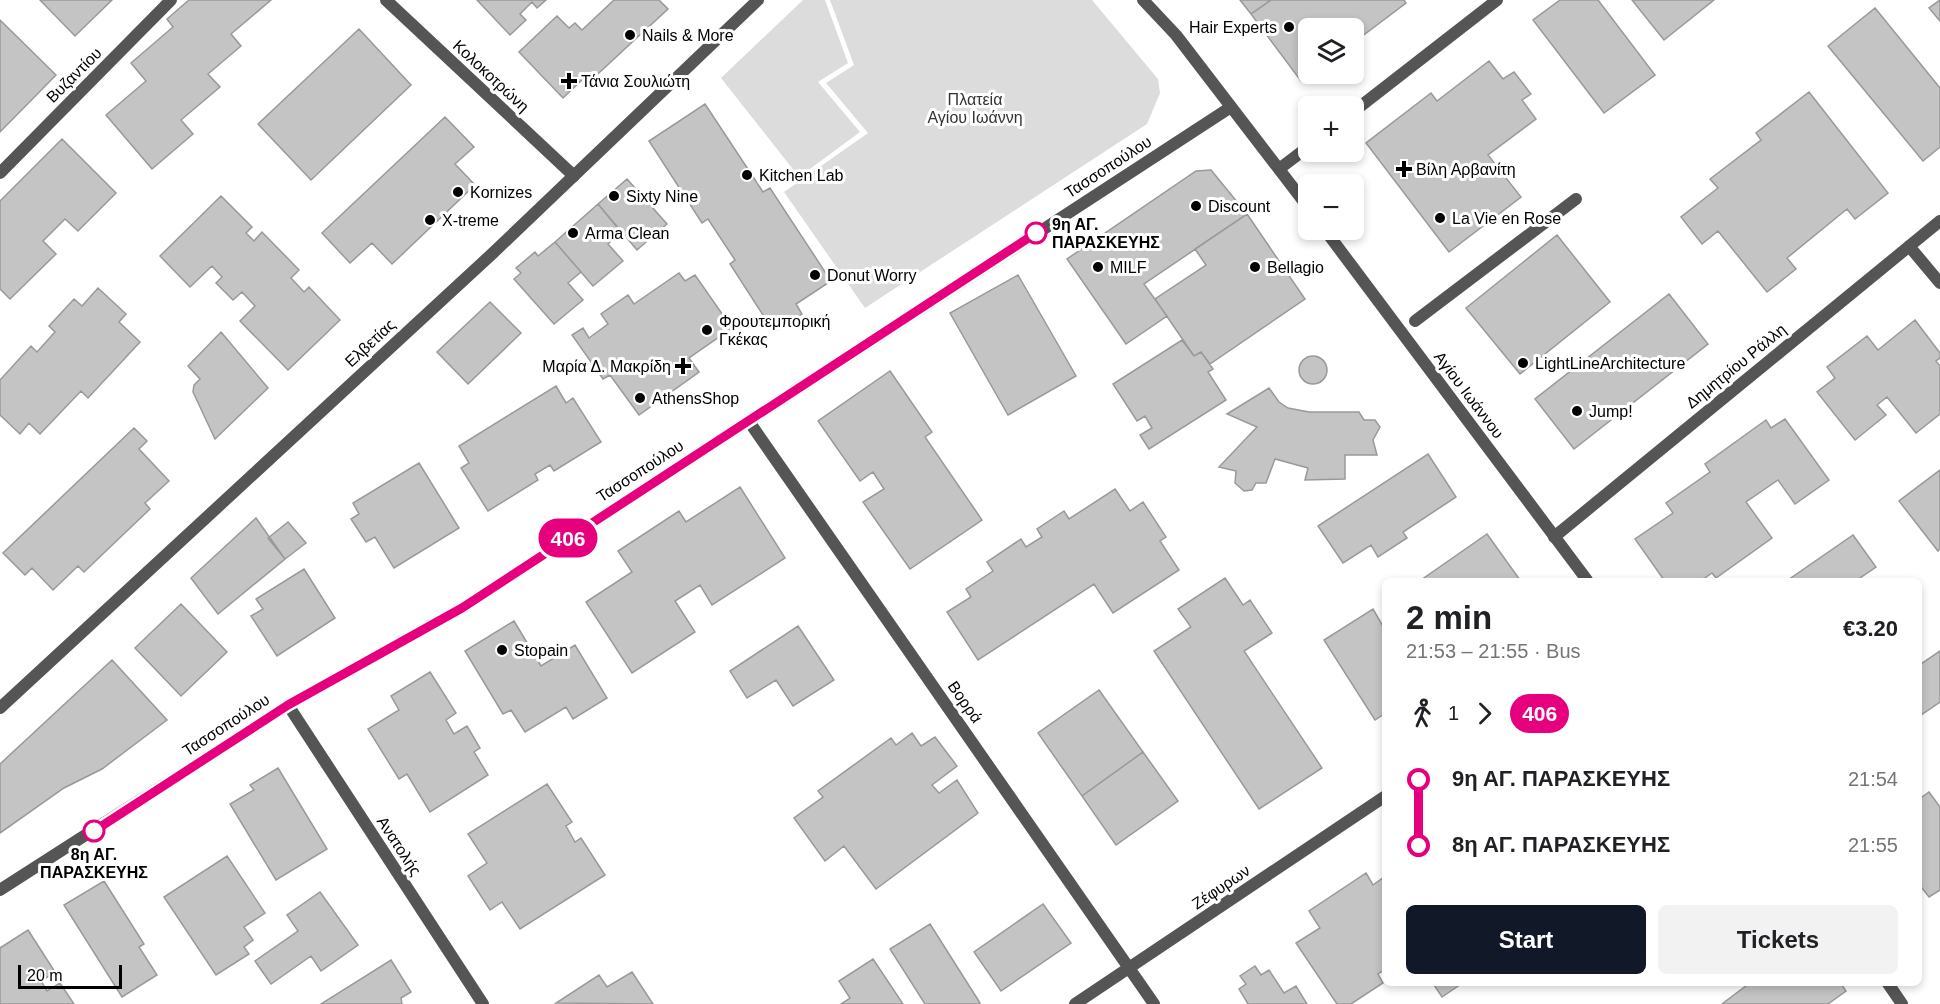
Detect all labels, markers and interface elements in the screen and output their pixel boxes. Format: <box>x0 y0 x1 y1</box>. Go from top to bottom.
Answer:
map controls <box>1298 18 1364 240</box>
button: layers <box>1298 18 1364 84</box>
place label: Hair Experts <box>1189 19 1277 36</box>
marker: Hair Experts <box>1282 20 1296 34</box>
place label: Nails & More <box>642 27 734 44</box>
marker: Nails & More <box>623 28 637 42</box>
street label: Κολοκοτρώνη <box>450 37 532 115</box>
street label: Βυζαντίου <box>43 44 106 107</box>
place label: Τάνια Σουλιώτη <box>581 73 690 90</box>
marker: Τάνια Σουλιώτη <box>562 74 576 88</box>
park label: Πλατεία Αγίου Ιωάννη <box>927 91 1023 126</box>
button: + <box>1298 96 1364 162</box>
street label: Τασσοπούλου <box>1062 133 1154 201</box>
place label: Βίλη Αρβανίτη <box>1416 161 1516 178</box>
marker: Βίλη Αρβανίτη <box>1397 162 1411 176</box>
place label: Kitchen Lab <box>759 167 844 184</box>
marker: Kitchen Lab <box>740 168 754 182</box>
button: − <box>1298 174 1364 240</box>
place label: Kornizes <box>470 184 532 201</box>
marker: Kornizes <box>451 185 465 199</box>
place label: Sixty Nine <box>626 188 698 205</box>
marker: Sixty Nine <box>607 189 621 203</box>
place label: Discount <box>1208 198 1271 215</box>
marker: Discount <box>1189 199 1203 213</box>
place label: La Vie en Rose <box>1452 210 1561 227</box>
marker: La Vie en Rose <box>1433 211 1447 225</box>
place label: X-treme <box>442 212 499 229</box>
marker: X-treme <box>423 213 437 227</box>
place label: 9η ΑΓ. ΠΑΡΑΣΚΕΥΗΣ <box>1052 216 1160 251</box>
marker: 9η ΑΓ. ΠΑΡΑΣΚΕΥΗΣ <box>1025 222 1047 244</box>
place label: Arma Clean <box>585 225 669 242</box>
marker: Arma Clean <box>566 226 580 240</box>
place label: MILF <box>1110 259 1147 276</box>
place label: Bellagio <box>1267 259 1324 276</box>
marker: MILF <box>1091 260 1105 274</box>
marker: Bellagio <box>1248 260 1262 274</box>
place label: Donut Worry <box>827 267 917 284</box>
marker: Donut Worry <box>808 268 822 282</box>
place label: Φρουτεμπορική Γκέκας <box>719 313 830 348</box>
street label: Ελβετίας <box>342 315 399 370</box>
street label: Δημητρίου Ράλλη <box>1683 321 1789 411</box>
marker: Φρουτεμπορική Γκέκας <box>700 323 714 337</box>
street label: Αγίου Ιωάννου <box>1431 348 1507 442</box>
place label: LightLineArchitecture <box>1535 355 1685 372</box>
marker: LightLineArchitecture <box>1516 356 1530 370</box>
place label: Μαρία Δ. Μακρίδη <box>542 358 671 375</box>
marker: Μαρία Δ. Μακρίδη <box>676 359 690 373</box>
place label: AthensShop <box>652 390 739 407</box>
marker: AthensShop <box>633 391 647 405</box>
place label: Jump! <box>1589 403 1633 420</box>
marker: Jump! <box>1570 404 1584 418</box>
street label: Τασσοπούλου <box>594 437 686 505</box>
line badge: 406 <box>534 518 602 558</box>
text: 406 <box>550 527 586 550</box>
text: 2 min <box>1406 599 1492 636</box>
text: €3.20 <box>1843 616 1898 641</box>
text: 21:53 – 21:55 · Bus <box>1406 640 1581 662</box>
place label: Stopain <box>514 642 568 659</box>
marker: Stopain <box>495 643 509 657</box>
street label: Βορρά <box>945 678 985 726</box>
street label: Τασσοπούλου <box>180 691 272 759</box>
icon: walk <box>1406 697 1439 730</box>
icon: forward <box>1468 697 1501 730</box>
text: 1 <box>1448 702 1459 724</box>
text: 406 <box>1522 702 1557 725</box>
text: 9η ΑΓ. ΠΑΡΑΣΚΕΥΗΣ <box>1452 766 1670 791</box>
text: 21:54 <box>1848 768 1898 790</box>
street label: Ανατολής <box>374 813 425 879</box>
marker: 8η ΑΓ. ΠΑΡΑΣΚΕΥΗΣ <box>83 820 105 842</box>
text: 8η ΑΓ. ΠΑΡΑΣΚΕΥΗΣ <box>1452 832 1670 857</box>
text: 21:55 <box>1848 834 1898 856</box>
place label: 8η ΑΓ. ΠΑΡΑΣΚΕΥΗΣ <box>40 846 148 881</box>
street label: Ζέφυρων <box>1189 862 1253 912</box>
button: Start <box>1406 905 1646 974</box>
button: Tickets <box>1658 905 1898 974</box>
scale bar <box>18 962 122 990</box>
text: 20 m <box>27 967 63 984</box>

